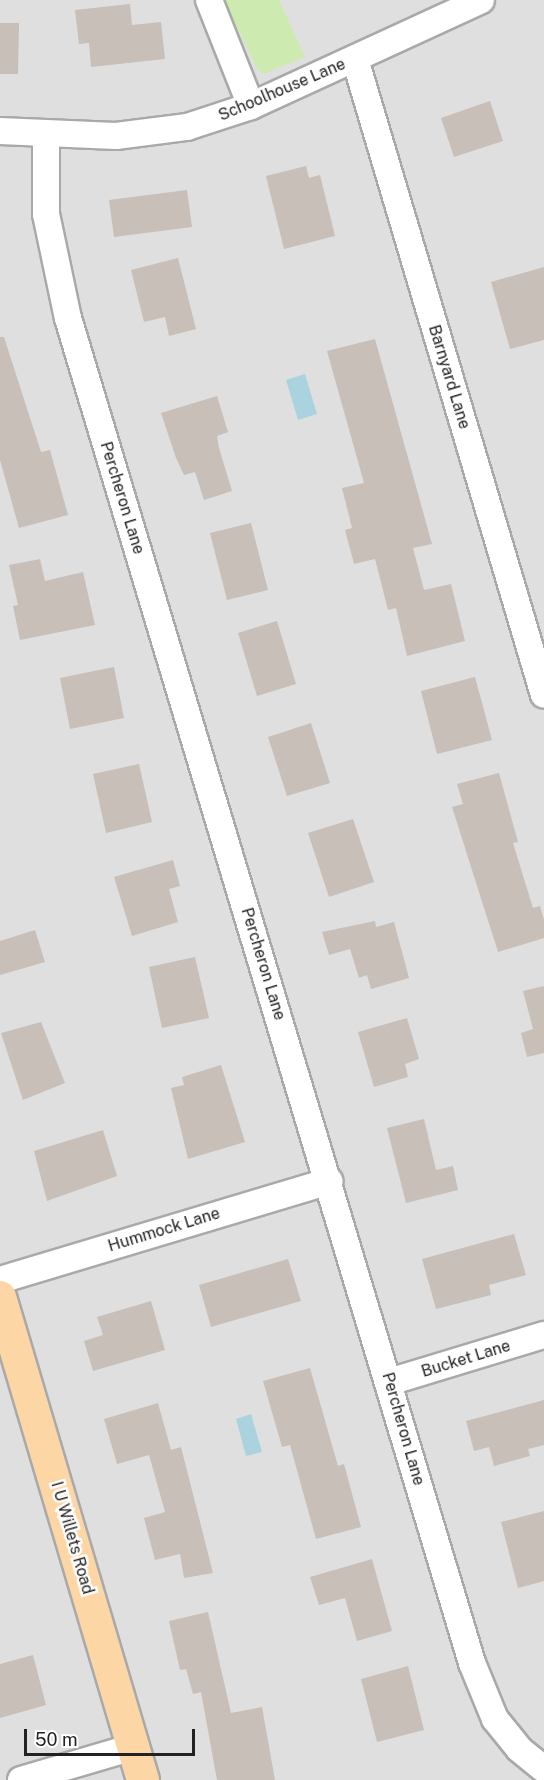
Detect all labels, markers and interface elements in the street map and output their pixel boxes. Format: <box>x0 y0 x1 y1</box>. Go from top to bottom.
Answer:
street label: Schoolhouse Lane <box>216 55 348 125</box>
street label: Barnyard Lane <box>424 323 474 431</box>
street label: Percheron Lane <box>96 439 148 557</box>
street label: Percheron Lane <box>237 905 289 1023</box>
street label: Hummock Lane <box>106 1204 222 1256</box>
street label: Bucket Lane <box>419 1336 513 1382</box>
street label: Percheron Lane <box>378 1370 428 1488</box>
street label: I U Willets Road <box>47 1479 97 1597</box>
scale bar <box>27 1717 198 1755</box>
text: 50 m <box>35 1729 78 1750</box>

